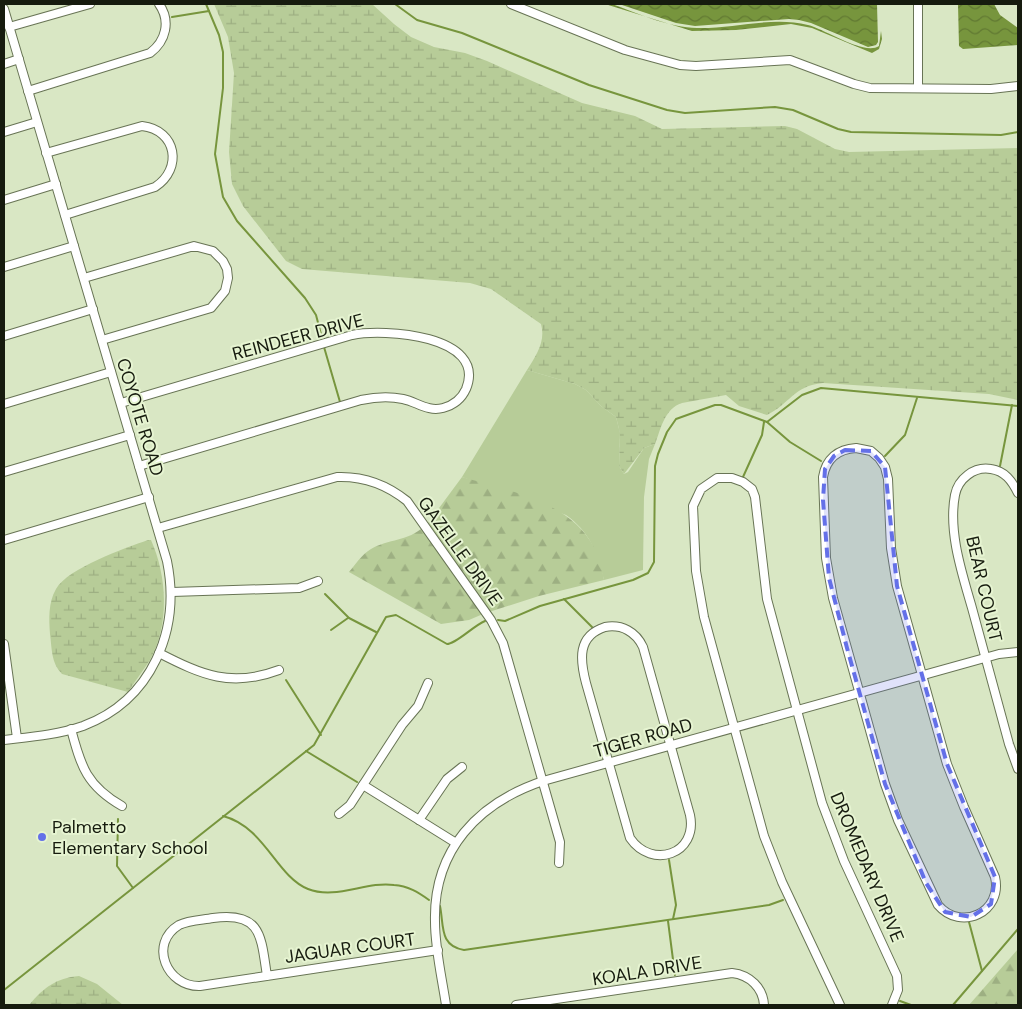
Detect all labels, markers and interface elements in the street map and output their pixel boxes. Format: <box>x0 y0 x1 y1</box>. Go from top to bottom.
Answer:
street label: REINDEER DRIVE <box>230 308 366 366</box>
street label: COYOTE ROAD <box>111 355 169 479</box>
street label: GAZELLE DRIVE <box>412 492 508 610</box>
street label: BEAR COURT <box>960 534 1008 644</box>
street label: TIGER ROAD <box>591 712 695 764</box>
street label: DROMEDARY DRIVE <box>825 788 909 946</box>
place label: Palmetto Elementary School <box>52 815 208 860</box>
marker: Palmetto Elementary School <box>36 831 48 843</box>
street label: JAGUAR COURT <box>283 927 417 969</box>
street label: KOALA DRIVE <box>591 951 703 991</box>

